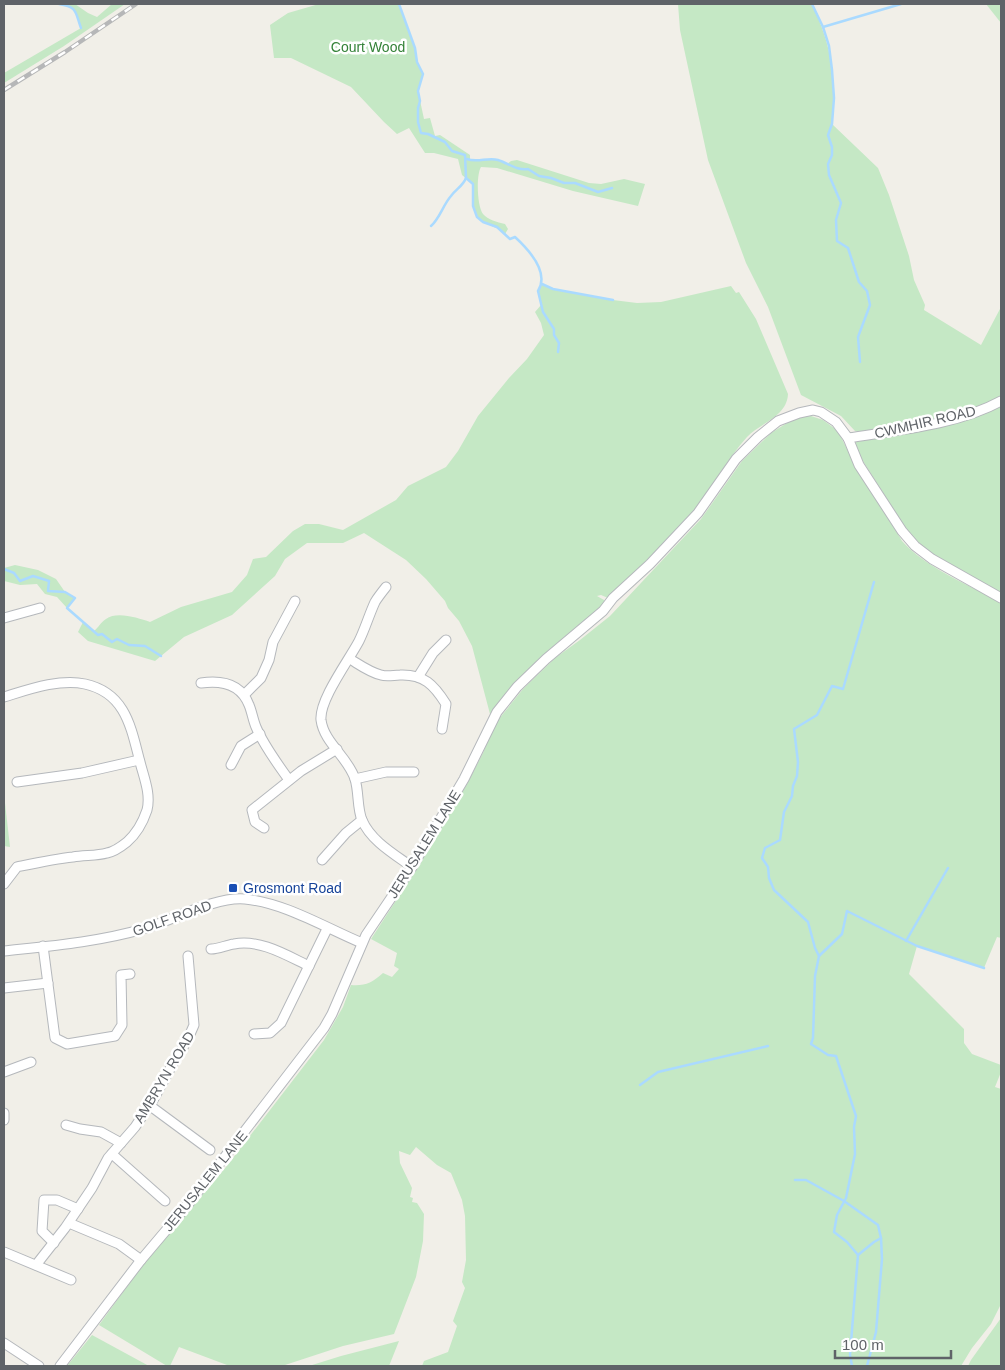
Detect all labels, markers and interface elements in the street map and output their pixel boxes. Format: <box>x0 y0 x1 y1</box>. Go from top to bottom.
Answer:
park label: Court Wood <box>331 39 405 55</box>
street label: CWMHIR ROAD <box>873 403 977 441</box>
street label: JERUSALEM LANE <box>384 787 464 901</box>
place label: Grosmont Road <box>243 880 342 896</box>
marker: Grosmont Road <box>227 882 239 894</box>
street label: GOLF ROAD <box>130 897 214 939</box>
street label: AMBRYN ROAD <box>130 1028 198 1126</box>
street label: JERUSALEM LANE <box>160 1128 250 1234</box>
scale bar <box>835 1328 951 1360</box>
text: 100 m <box>842 1336 884 1353</box>

